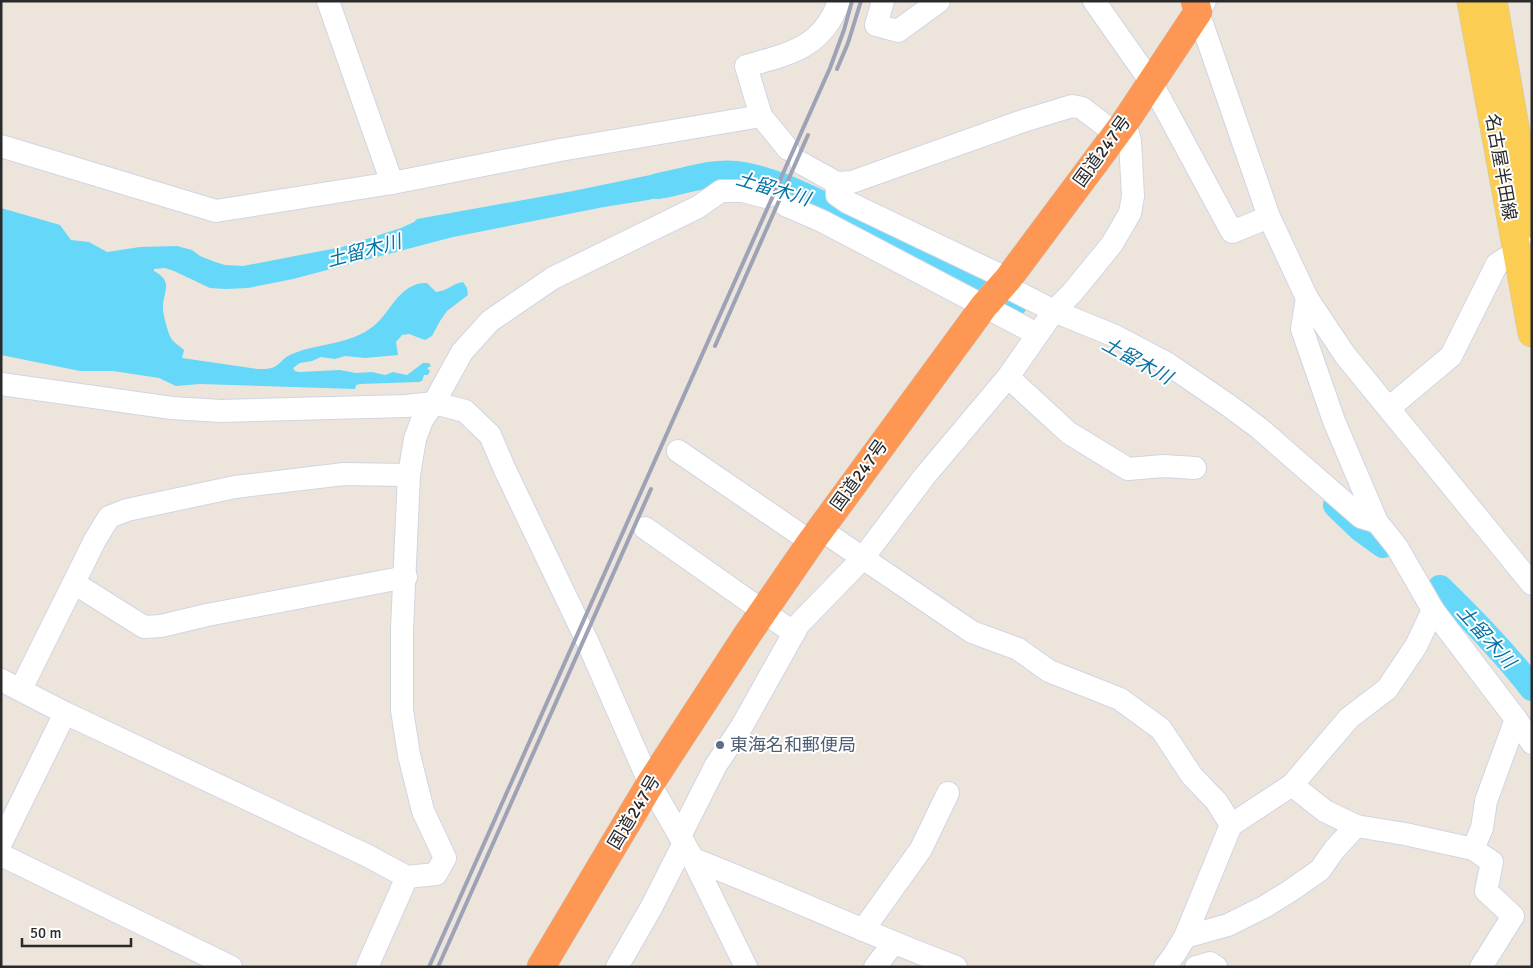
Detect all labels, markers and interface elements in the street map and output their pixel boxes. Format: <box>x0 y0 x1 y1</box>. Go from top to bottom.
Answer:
street label: 国道247号 <box>1069 111 1135 191</box>
street label: 名古屋半田線 <box>1481 112 1521 222</box>
water label: 土留木川 <box>733 166 815 212</box>
water label: 土留木川 <box>324 229 406 272</box>
water label: 土留木川 <box>1098 332 1178 391</box>
street label: 国道247号 <box>826 435 892 515</box>
water label: 土留木川 <box>1452 601 1522 675</box>
place label: 東海名和郵便局 <box>730 734 856 756</box>
marker: 東海名和郵便局 <box>714 739 726 751</box>
street label: 国道247号 <box>603 771 665 853</box>
scale bar <box>22 916 131 948</box>
text: 50 m <box>30 924 61 942</box>

